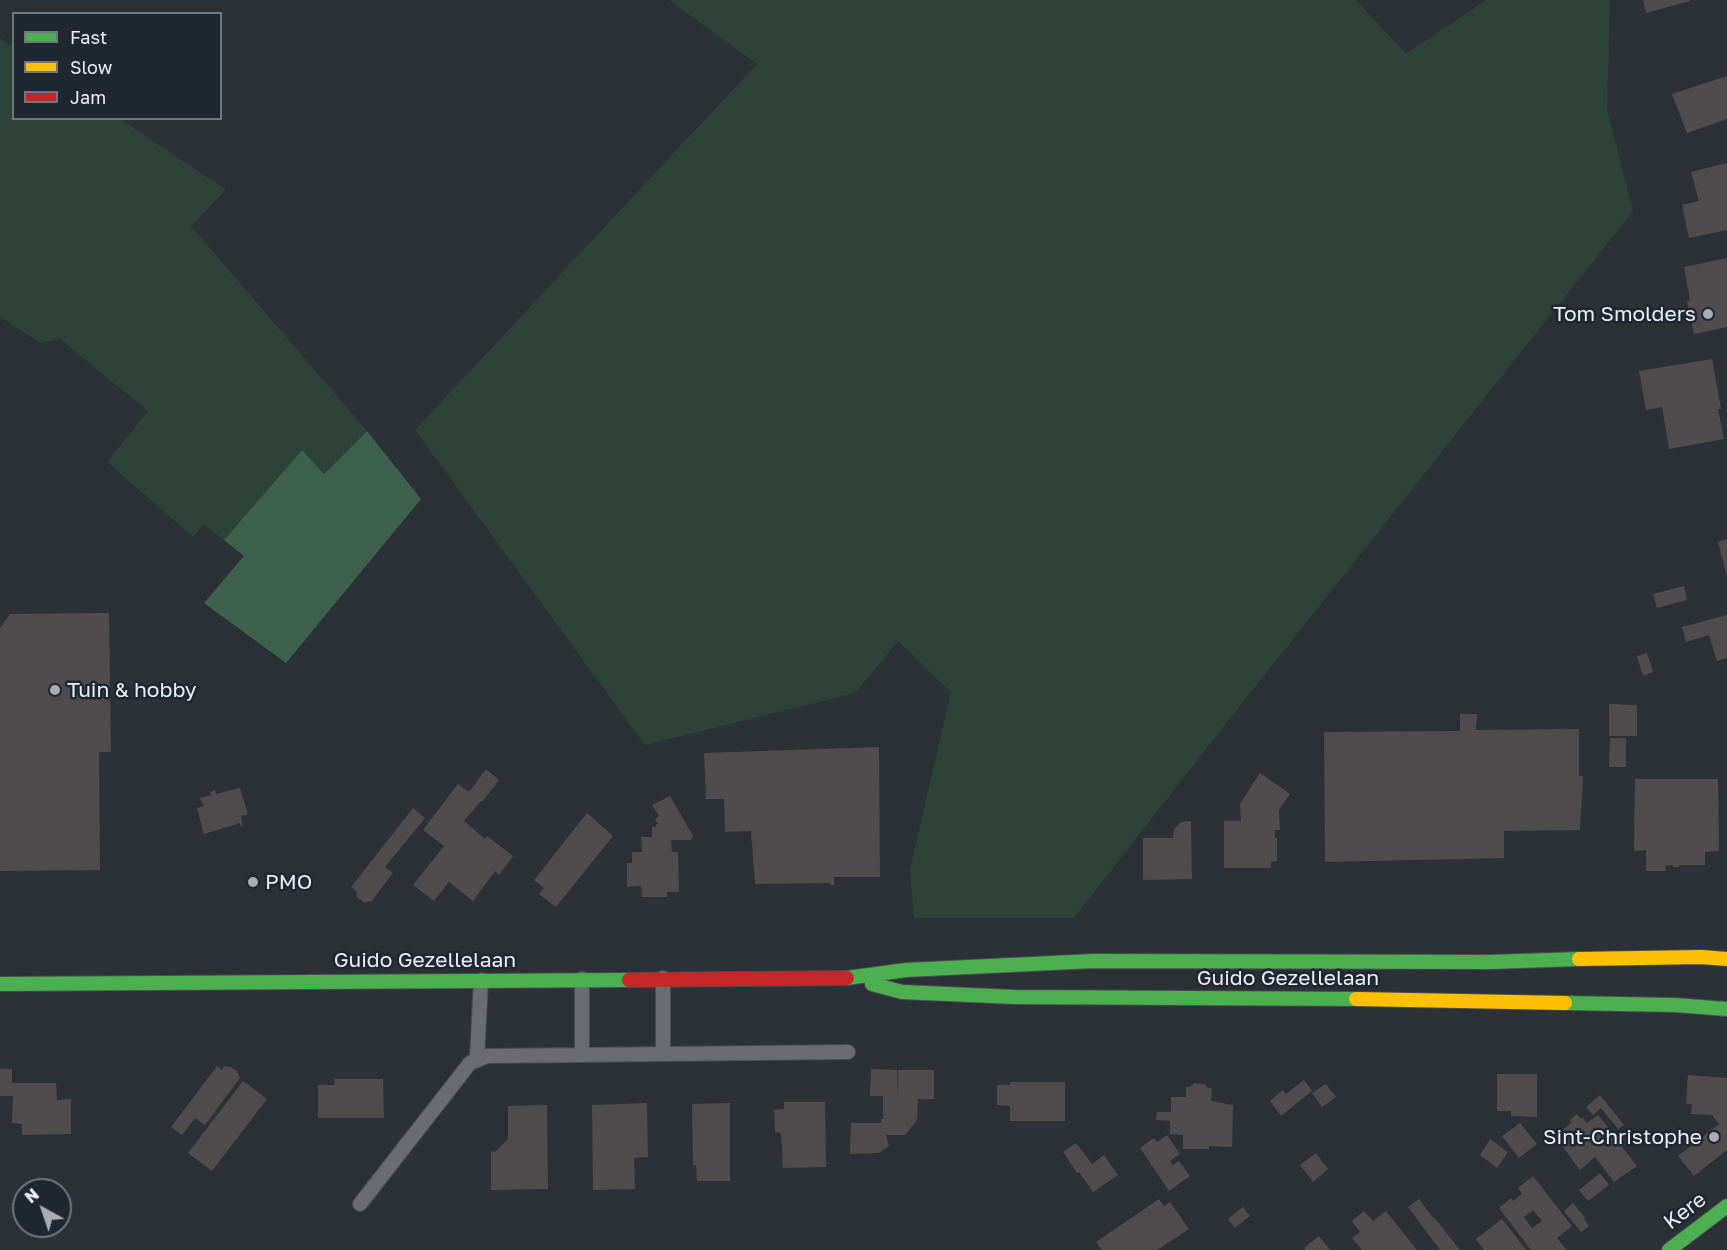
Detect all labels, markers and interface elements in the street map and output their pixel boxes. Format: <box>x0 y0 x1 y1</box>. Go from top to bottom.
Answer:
legend <box>12 12 222 120</box>
text: Fast <box>70 26 107 48</box>
text: Slow <box>70 56 112 78</box>
text: Jam <box>70 86 106 108</box>
place label: Tom Smolders <box>1553 301 1696 327</box>
marker: Tom Smolders <box>1701 307 1715 321</box>
place label: Tuin & hobby <box>67 677 197 703</box>
marker: Tuin & hobby <box>48 683 62 697</box>
place label: PMO <box>265 869 312 895</box>
marker: PMO <box>246 875 260 889</box>
street label: Guido Gezellelaan <box>334 947 516 973</box>
street label: Guido Gezellelaan <box>1197 965 1379 991</box>
place label: Sint-Christophe <box>1543 1124 1702 1150</box>
marker: Sint-Christophe <box>1707 1130 1721 1144</box>
north arrow <box>12 1178 72 1238</box>
text: N <box>21 1184 43 1207</box>
street label: Kere <box>1659 1187 1711 1235</box>

